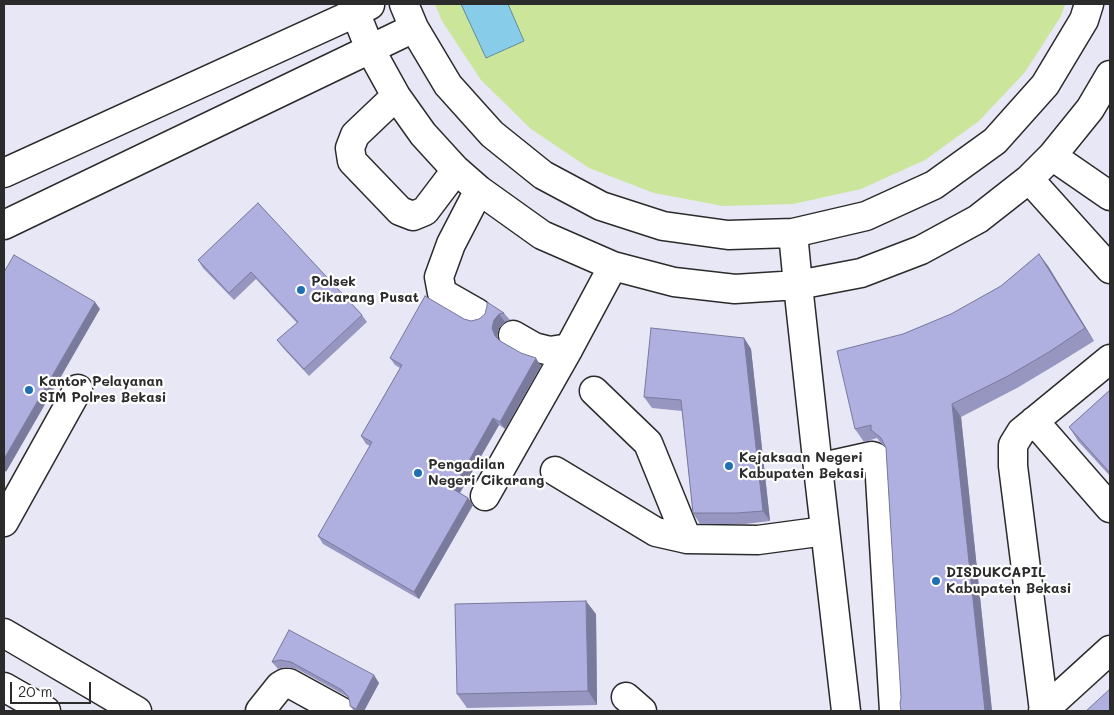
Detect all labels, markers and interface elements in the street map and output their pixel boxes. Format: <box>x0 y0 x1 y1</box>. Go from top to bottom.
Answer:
place label: Polsek Cikarang Pusat <box>311 274 419 306</box>
marker: Polsek Cikarang Pusat <box>295 284 307 296</box>
place label: Kantor Pelayanan SIM Polres Bekasi <box>39 374 167 407</box>
marker: Kantor Pelayanan SIM Polres Bekasi <box>23 384 35 396</box>
place label: Kejaksaan Negeri Kabupaten Bekasi <box>739 450 864 482</box>
place label: Pengadilan Negeri Cikarang <box>428 457 544 490</box>
marker: Kejaksaan Negeri Kabupaten Bekasi <box>723 460 735 472</box>
marker: Pengadilan Negeri Cikarang <box>412 467 424 479</box>
place label: DISDUKCAPIL Kabupaten Bekasi <box>946 565 1071 598</box>
marker: DISDUKCAPIL Kabupaten Bekasi <box>930 575 942 587</box>
scale bar <box>12 672 94 704</box>
text: 20 m <box>18 681 52 701</box>

